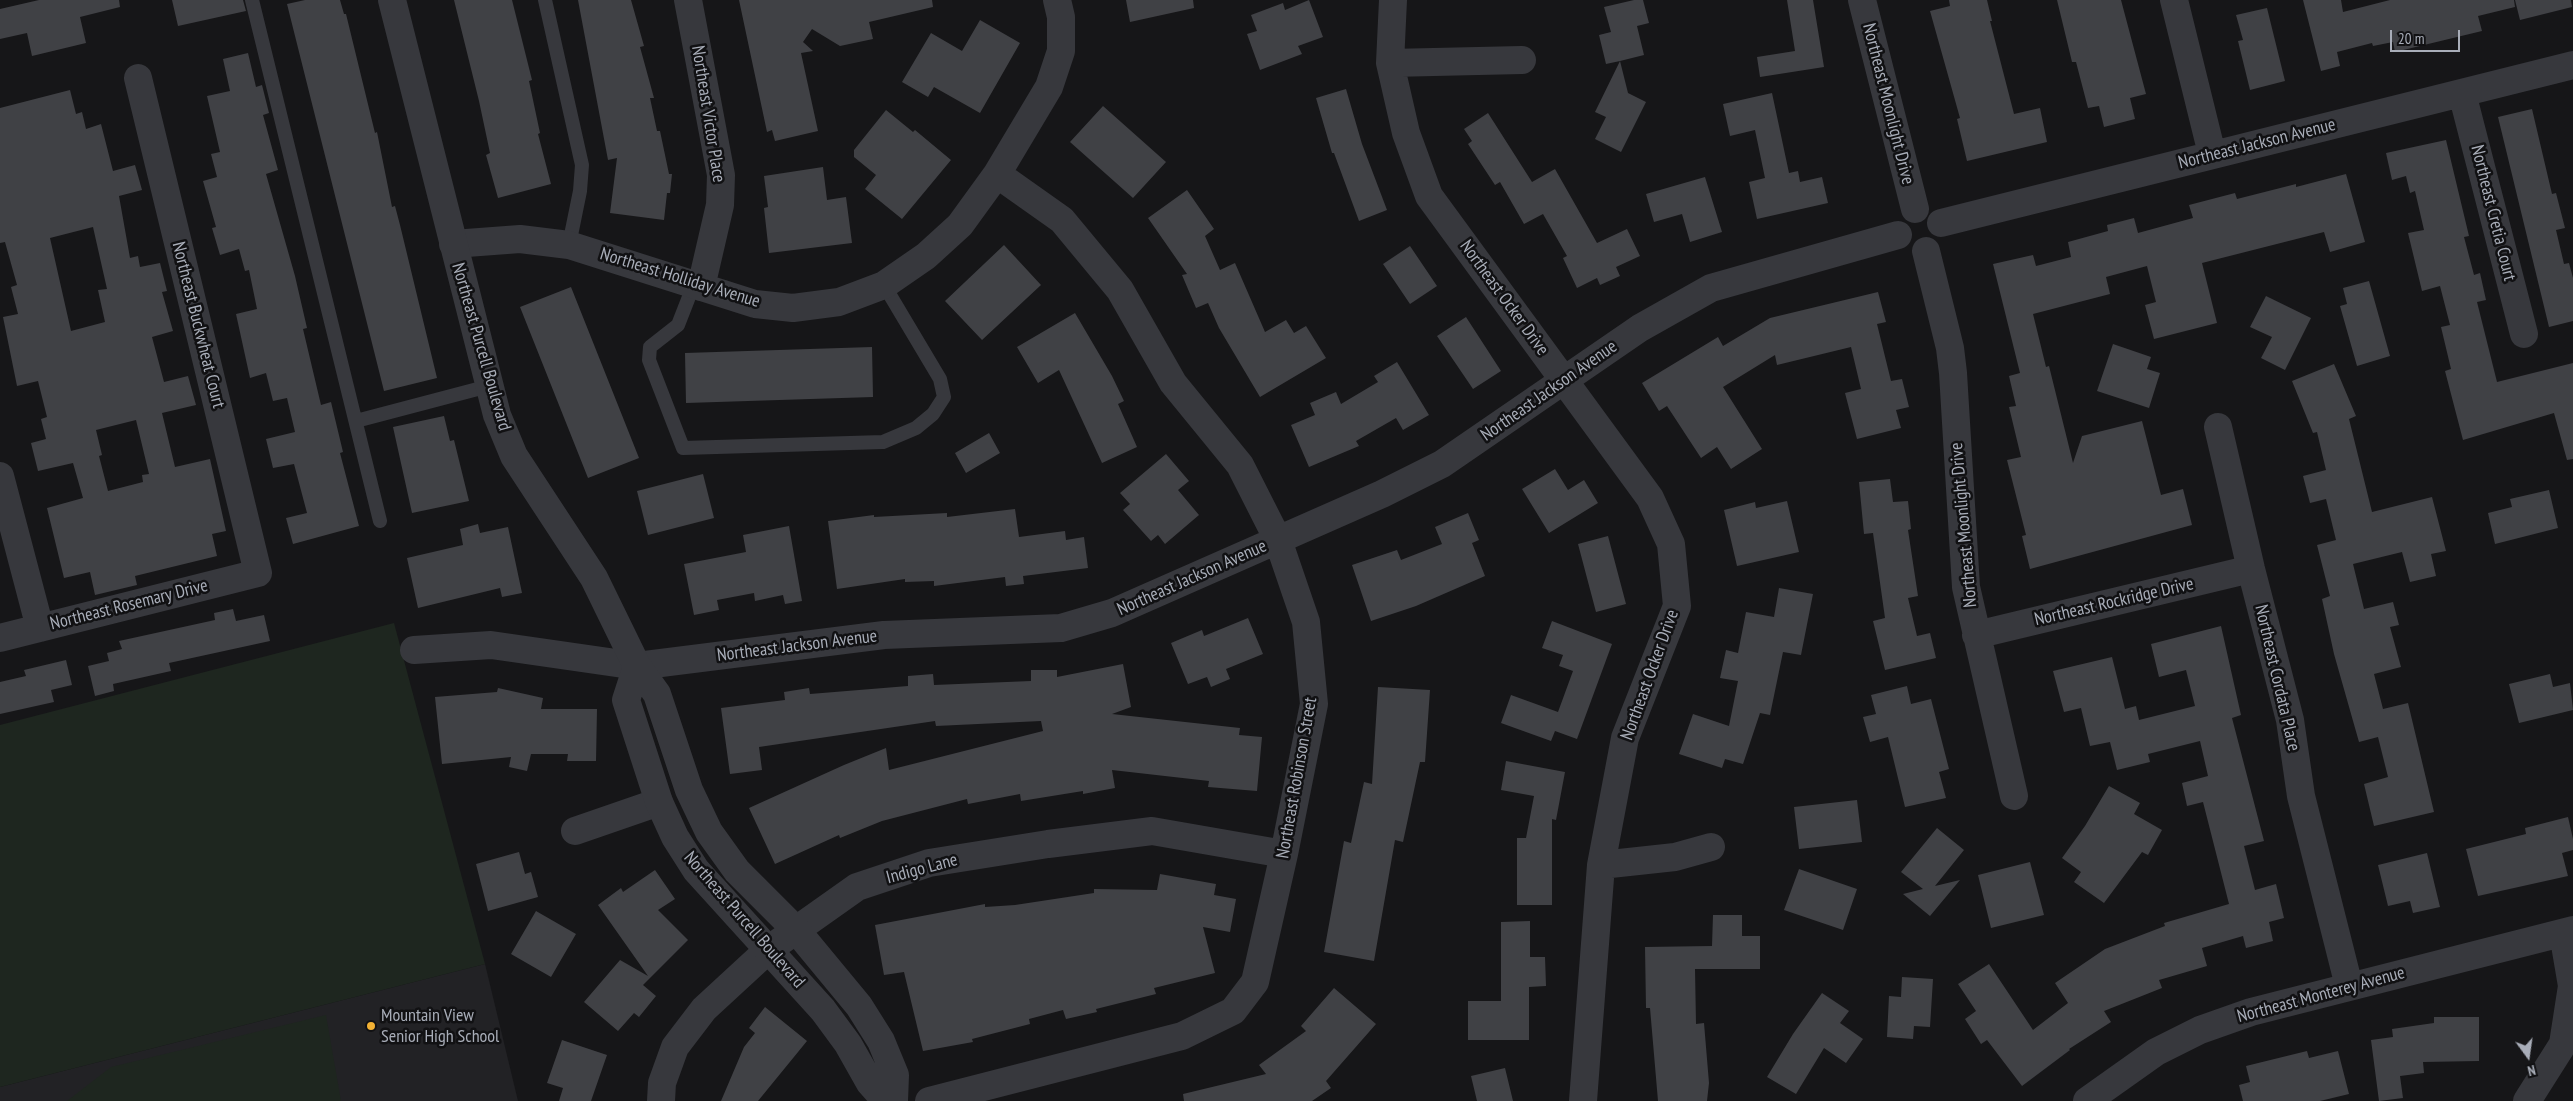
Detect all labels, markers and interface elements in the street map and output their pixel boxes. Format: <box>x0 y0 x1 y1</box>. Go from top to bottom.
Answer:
scale bar <box>2393 20 2463 52</box>
street label: Northeast Moonlight Drive <box>1858 21 1918 187</box>
text: 20 m <box>2398 29 2424 48</box>
street label: Northeast Victor Place <box>687 44 729 184</box>
street label: Northeast Jackson Avenue <box>2176 114 2338 174</box>
street label: Northeast Cretia Court <box>2466 143 2520 283</box>
street label: Northeast Ocker Drive <box>1455 236 1553 360</box>
street label: Northeast Buckwheat Court <box>167 240 229 410</box>
street label: Northeast Holliday Avenue <box>597 243 763 313</box>
street label: Northeast Purcell Boulevard <box>447 261 515 433</box>
street label: Northeast Jackson Avenue <box>1477 336 1621 446</box>
street label: Northeast Moonlight Drive <box>1946 442 1982 608</box>
street label: Northeast Jackson Avenue <box>1114 535 1270 621</box>
street label: Northeast Rockridge Drive <box>2032 573 2196 631</box>
street label: Northeast Rosemary Drive <box>48 575 210 635</box>
street label: Northeast Cordata Place <box>2250 603 2304 753</box>
street label: Northeast Ocker Drive <box>1616 607 1684 743</box>
street label: Northeast Jackson Avenue <box>716 625 878 667</box>
street label: Northeast Robinson Street <box>1272 696 1322 860</box>
street label: Northeast Purcell Boulevard <box>679 847 809 993</box>
street label: Indigo Lane <box>884 849 960 889</box>
street label: Northeast Monterey Avenue <box>2235 962 2407 1028</box>
place label: Mountain View Senior High School <box>381 1005 499 1048</box>
marker: Mountain View Senior High School <box>365 1020 377 1032</box>
north arrow <box>2503 1031 2553 1081</box>
text: N <box>2526 1061 2537 1080</box>

